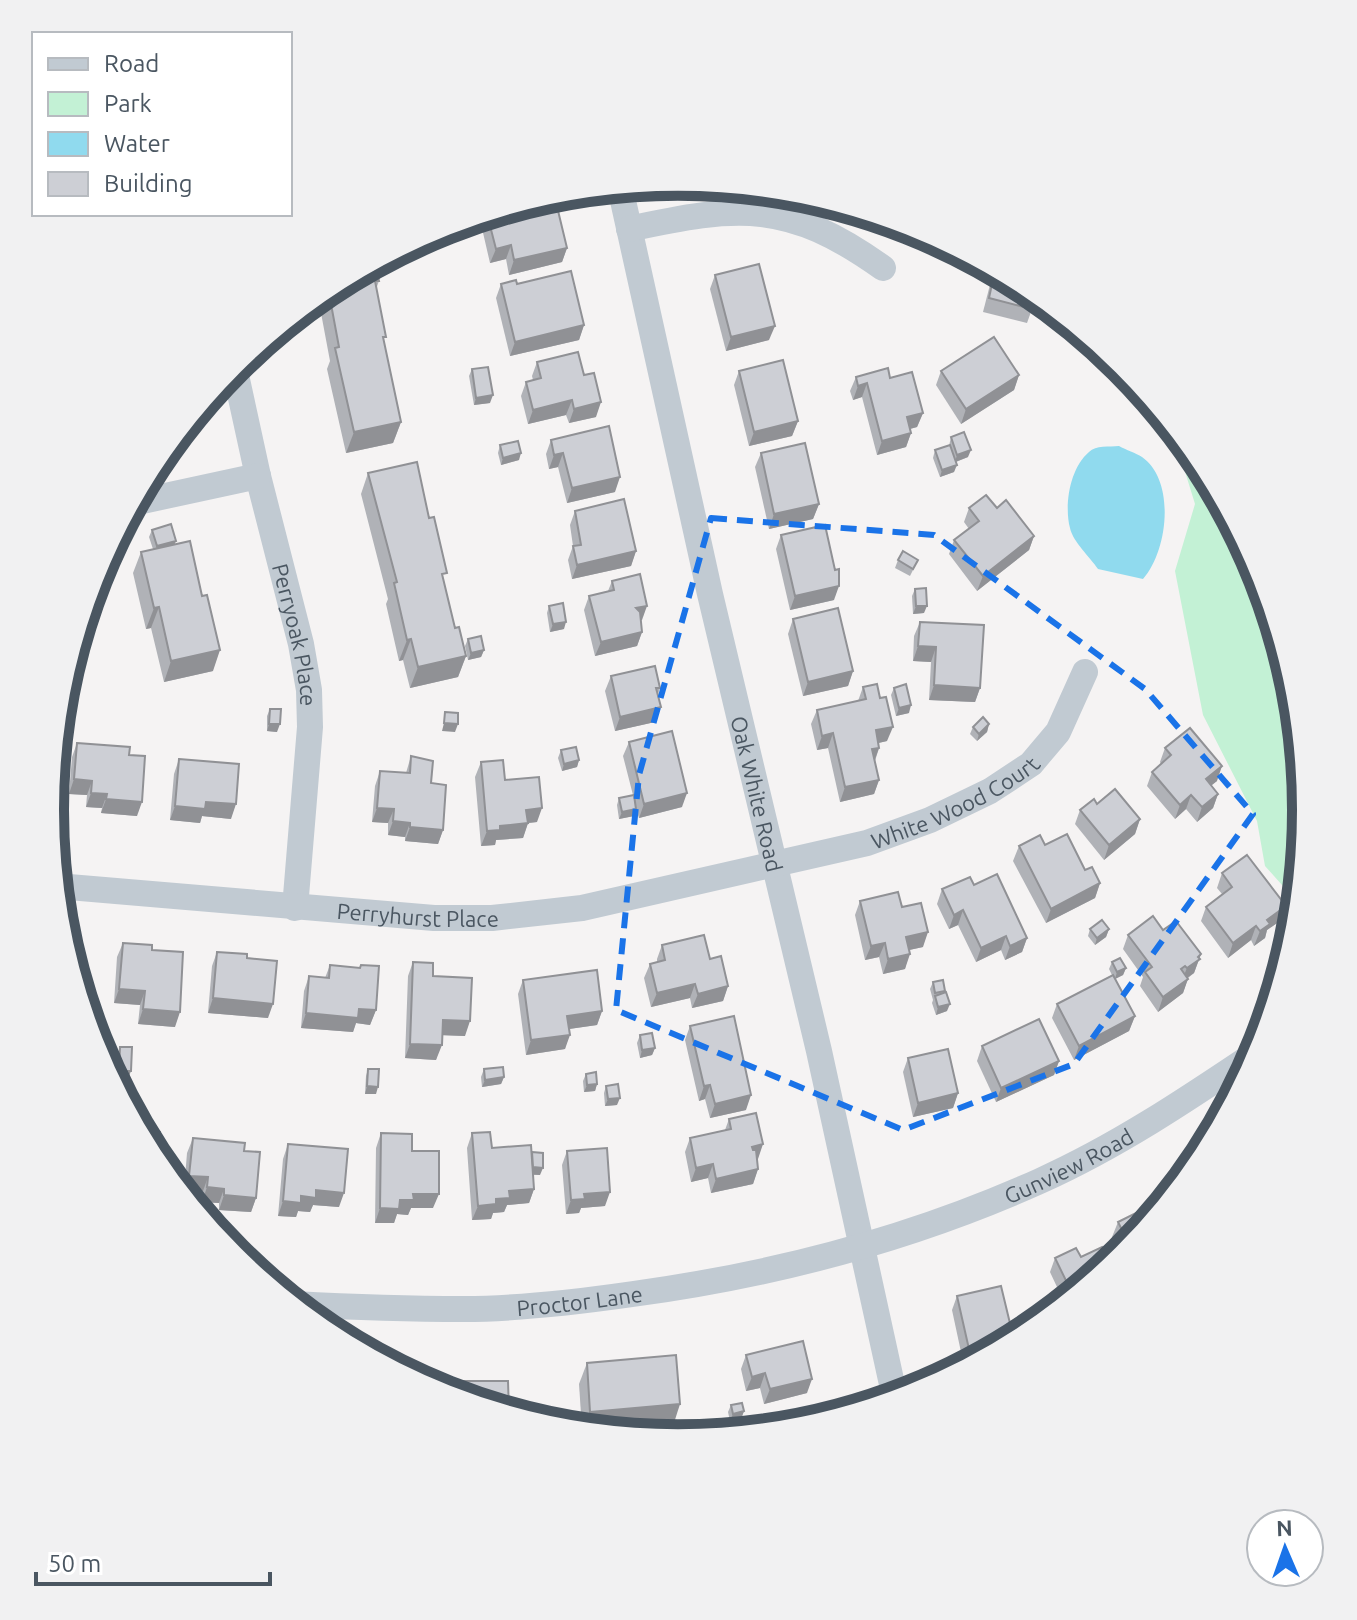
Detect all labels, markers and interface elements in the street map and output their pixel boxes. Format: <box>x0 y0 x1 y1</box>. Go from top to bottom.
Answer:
legend <box>32 32 292 216</box>
text: Road <box>104 50 159 77</box>
text: Park <box>104 90 152 117</box>
text: Water <box>104 130 170 157</box>
text: Building <box>104 170 192 197</box>
street label: Perryoak Place <box>268 561 322 706</box>
street label: Oak White Road <box>727 713 788 874</box>
street label: White Wood Court <box>867 751 1045 853</box>
street label: Perryhurst Place <box>336 897 500 931</box>
street label: Gunview Road <box>1000 1123 1137 1208</box>
street label: Proctor Lane <box>516 1280 644 1320</box>
north arrow <box>1245 1508 1325 1588</box>
text: N <box>1276 1515 1293 1540</box>
scale bar <box>36 1536 270 1586</box>
text: 50 m <box>48 1550 101 1577</box>

